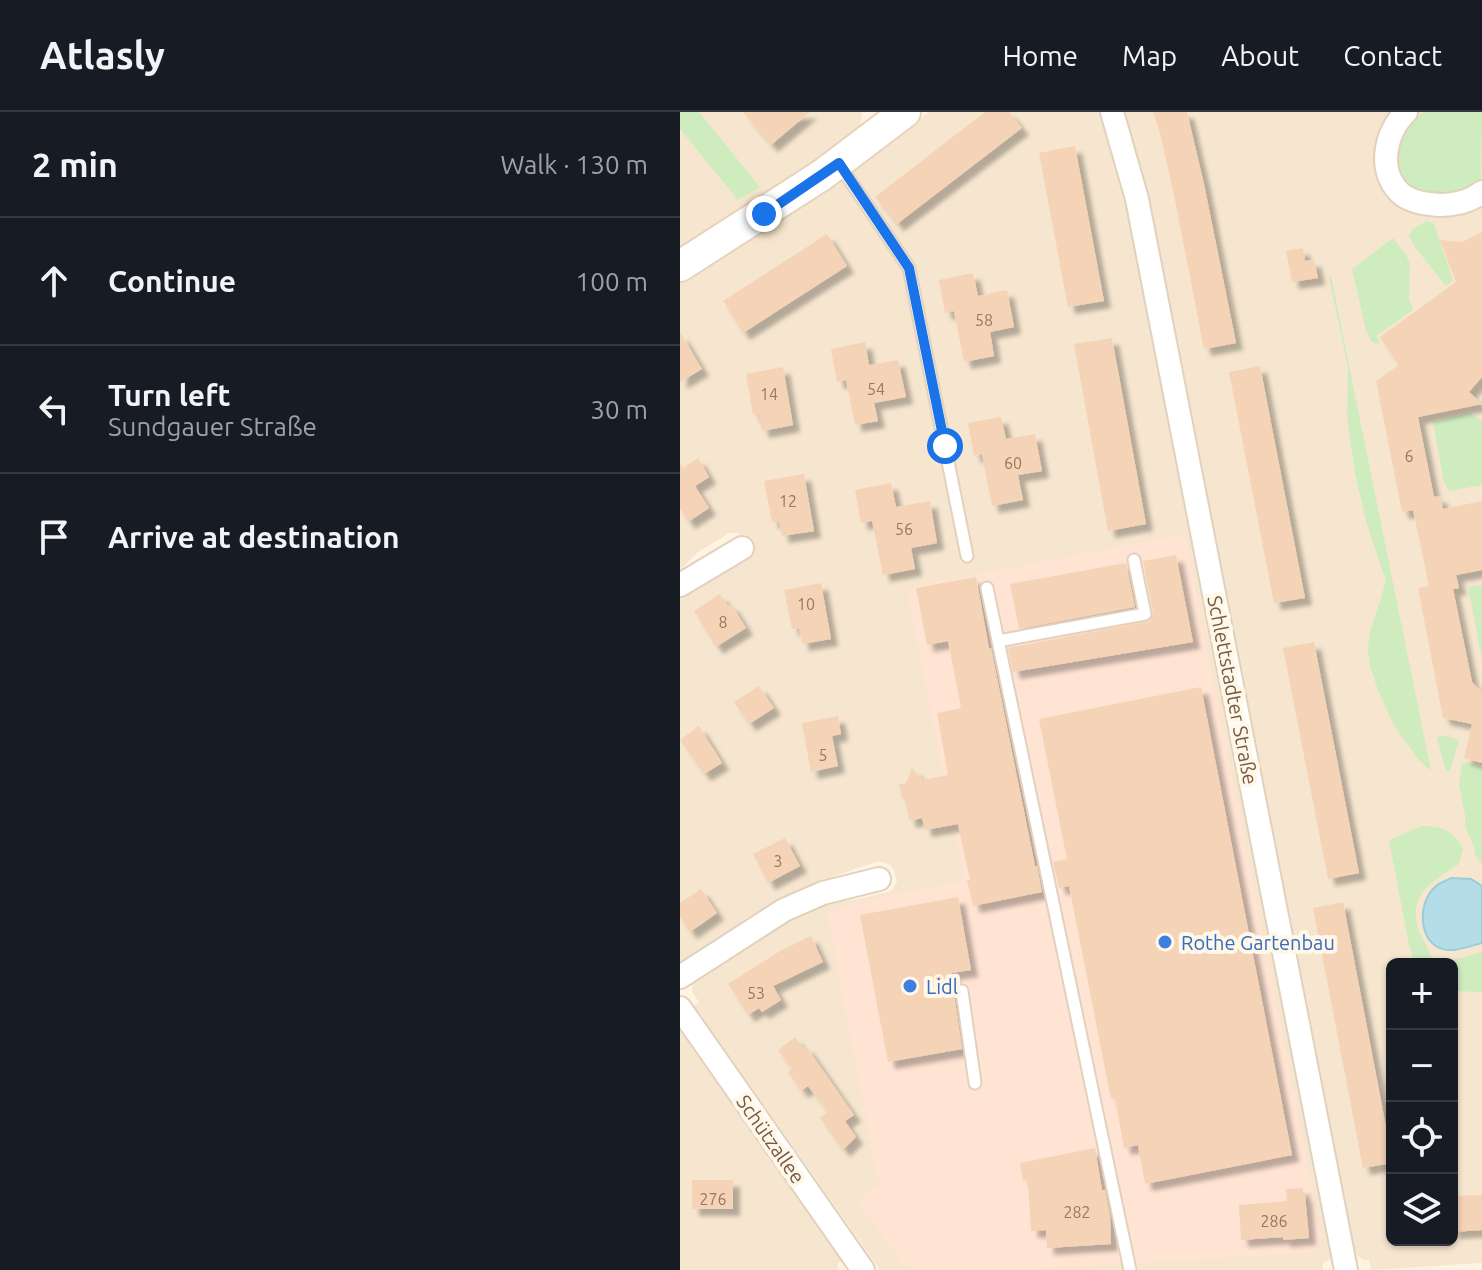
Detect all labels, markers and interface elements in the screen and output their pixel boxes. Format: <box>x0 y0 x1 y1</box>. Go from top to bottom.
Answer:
text: Atlasly <box>40 34 165 76</box>
text: Home <box>1003 40 1078 71</box>
text: Map <box>1122 40 1177 71</box>
text: About <box>1221 40 1299 71</box>
text: Contact <box>1343 40 1442 71</box>
text: 2 min <box>32 145 118 183</box>
text: Walk · 130 m <box>500 150 648 179</box>
route end <box>746 196 782 232</box>
icon: ahead <box>32 259 76 303</box>
text: Continue <box>108 264 236 298</box>
text: 100 m <box>576 267 648 296</box>
house number: 58 <box>975 311 993 329</box>
text: Turn left <box>108 378 230 412</box>
house number: 54 <box>867 380 885 398</box>
house number: 14 <box>760 385 778 403</box>
icon: left <box>32 387 76 431</box>
text: 30 m <box>590 395 648 424</box>
text: Sundgauer Straße <box>108 412 317 441</box>
route start <box>927 428 963 464</box>
house number: 6 <box>1404 447 1414 465</box>
house number: 60 <box>1004 454 1022 472</box>
house number: 12 <box>779 492 797 510</box>
icon: arrive <box>32 515 76 559</box>
text: Arrive at destination <box>108 520 400 554</box>
house number: 56 <box>895 520 913 538</box>
street label: Schlettstadter Straße <box>1203 594 1263 786</box>
house number: 10 <box>797 595 815 613</box>
house number: 8 <box>718 613 728 631</box>
house number: 5 <box>818 746 828 764</box>
house number: 3 <box>773 852 783 870</box>
place label: Rothe Gartenbau <box>1181 931 1335 954</box>
marker: Rothe Gartenbau <box>1156 933 1174 951</box>
map controls <box>1386 958 1458 1246</box>
button: + <box>1386 958 1458 1030</box>
place label: Lidl <box>926 975 958 998</box>
marker: Lidl <box>901 977 919 995</box>
house number: 53 <box>747 984 765 1002</box>
button: − <box>1386 1030 1458 1102</box>
street label: Schützallee <box>732 1090 810 1188</box>
button: locate <box>1386 1102 1458 1174</box>
button: layers <box>1386 1174 1458 1246</box>
house number: 276 <box>699 1190 727 1208</box>
house number: 282 <box>1063 1203 1091 1221</box>
house number: 286 <box>1260 1212 1288 1230</box>

